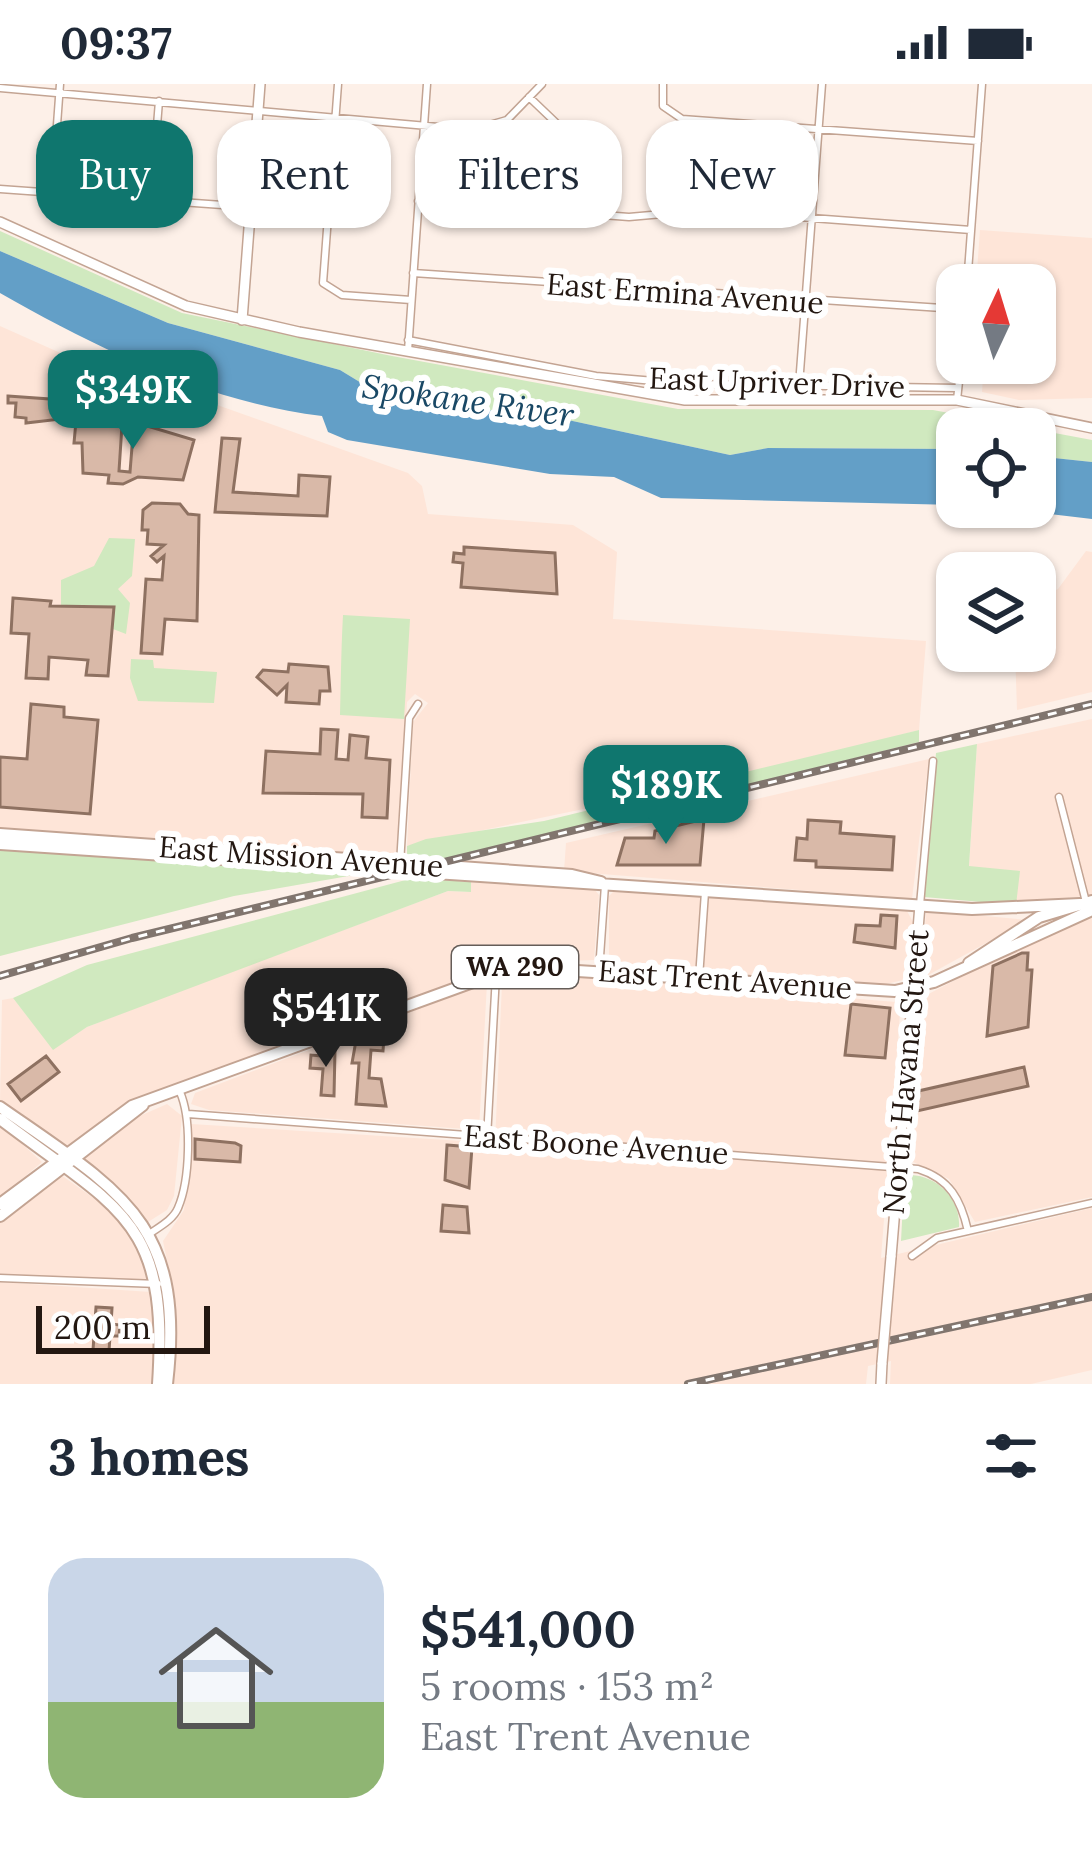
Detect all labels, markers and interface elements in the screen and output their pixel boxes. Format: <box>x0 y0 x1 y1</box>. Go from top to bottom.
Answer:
text: 09:37 <box>60 14 172 71</box>
chip: Buy <box>36 120 193 228</box>
chip: Rent <box>217 120 391 228</box>
chip: Filters <box>415 120 622 228</box>
chip: New <box>646 120 818 228</box>
street label: East Ermina Avenue <box>545 264 825 322</box>
north arrow <box>936 264 1056 384</box>
map controls <box>936 264 1056 672</box>
pin: $349K <box>49 350 217 452</box>
street label: East Upriver Drive <box>648 359 906 405</box>
text: $349K <box>75 364 191 414</box>
water label: Spokane River <box>359 364 578 436</box>
button: locate <box>936 408 1056 528</box>
button: layers <box>936 552 1056 672</box>
pin: $189K <box>582 745 750 847</box>
text: $189K <box>610 759 722 809</box>
street label: East Mission Avenue <box>157 827 445 885</box>
street label: North Havana Street <box>874 927 936 1216</box>
road number: WA 290 <box>452 946 578 988</box>
street label: East Trent Avenue <box>597 951 853 1007</box>
pin: $541K <box>242 968 410 1070</box>
text: $541K <box>271 982 381 1032</box>
street label: East Boone Avenue <box>462 1116 730 1172</box>
scale bar <box>36 1300 210 1353</box>
text: 200 m <box>54 1306 151 1348</box>
icon: filters <box>978 1423 1044 1489</box>
text: 3 homes <box>48 1424 250 1489</box>
text: $541,000 <box>420 1596 636 1661</box>
icon: home <box>144 1606 288 1750</box>
text: 5 rooms · 153 m² <box>420 1661 714 1711</box>
text: East Trent Avenue <box>420 1711 751 1761</box>

